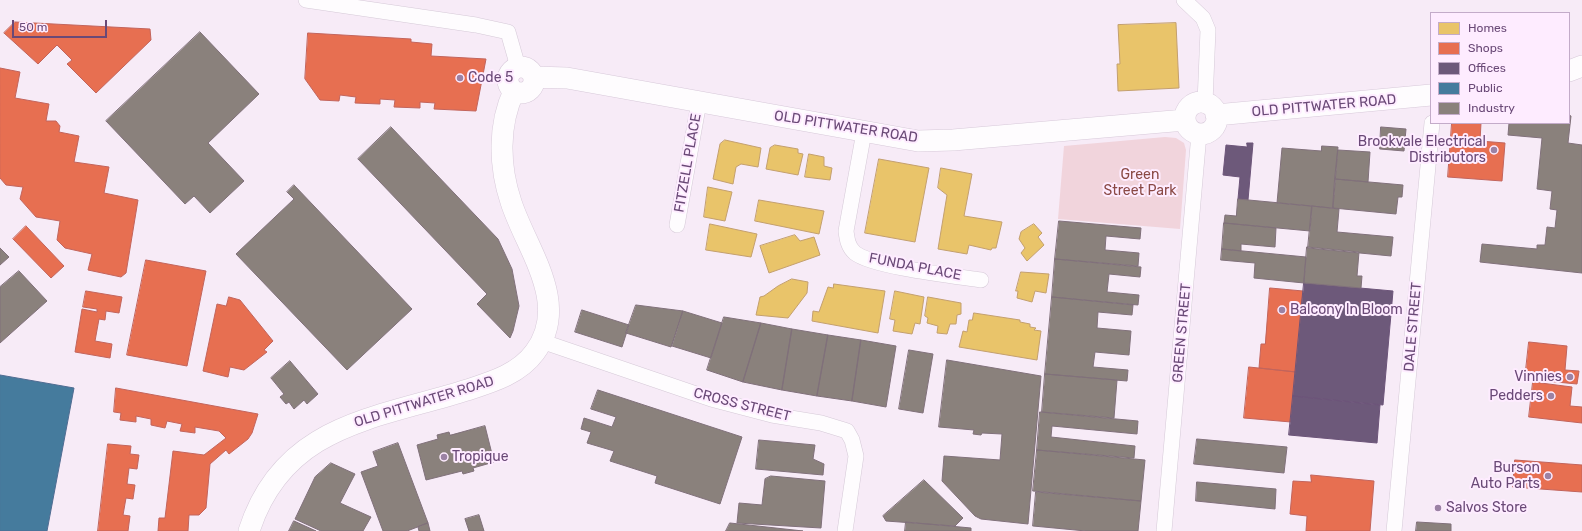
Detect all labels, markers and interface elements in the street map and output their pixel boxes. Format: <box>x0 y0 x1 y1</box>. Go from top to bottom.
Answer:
scale bar <box>14 12 109 38</box>
legend <box>1430 12 1570 124</box>
text: 50 m <box>19 20 47 34</box>
text: Homes <box>1468 21 1507 35</box>
text: Shops <box>1468 41 1503 55</box>
text: Offices <box>1468 61 1506 75</box>
place label: Code 5 <box>468 70 513 86</box>
marker: Code 5 <box>455 73 465 83</box>
text: Public <box>1468 81 1503 95</box>
street label: OLD PITTWATER ROAD <box>1251 91 1397 121</box>
text: Industry <box>1468 101 1515 115</box>
street label: OLD PITTWATER ROAD <box>773 107 919 147</box>
street label: FITZELL PLACE <box>671 112 705 214</box>
place label: Brookvale Electrical Distributors <box>1358 134 1486 166</box>
marker: Brookvale Electrical Distributors <box>1489 145 1499 155</box>
park label: Green Street Park <box>1103 167 1177 200</box>
street label: FUNDA PLACE <box>867 250 963 284</box>
street label: DALE STREET <box>1401 282 1425 372</box>
street label: GREEN STREET <box>1169 283 1195 383</box>
place label: Balcony In Bloom <box>1290 302 1403 318</box>
marker: Balcony In Bloom <box>1277 305 1287 315</box>
place label: Vinnies <box>1514 369 1562 385</box>
marker: Vinnies <box>1565 372 1575 382</box>
street label: OLD PITTWATER ROAD <box>352 373 496 431</box>
street label: CROSS STREET <box>692 385 792 425</box>
place label: Pedders <box>1489 388 1543 404</box>
marker: Pedders <box>1546 391 1556 401</box>
place label: Tropique <box>452 449 509 465</box>
marker: Tropique <box>439 452 449 462</box>
place label: Burson Auto Parts <box>1471 460 1540 492</box>
marker: Burson Auto Parts <box>1543 471 1553 481</box>
place label: Salvos Store <box>1446 500 1527 516</box>
marker: Salvos Store <box>1433 503 1443 513</box>

